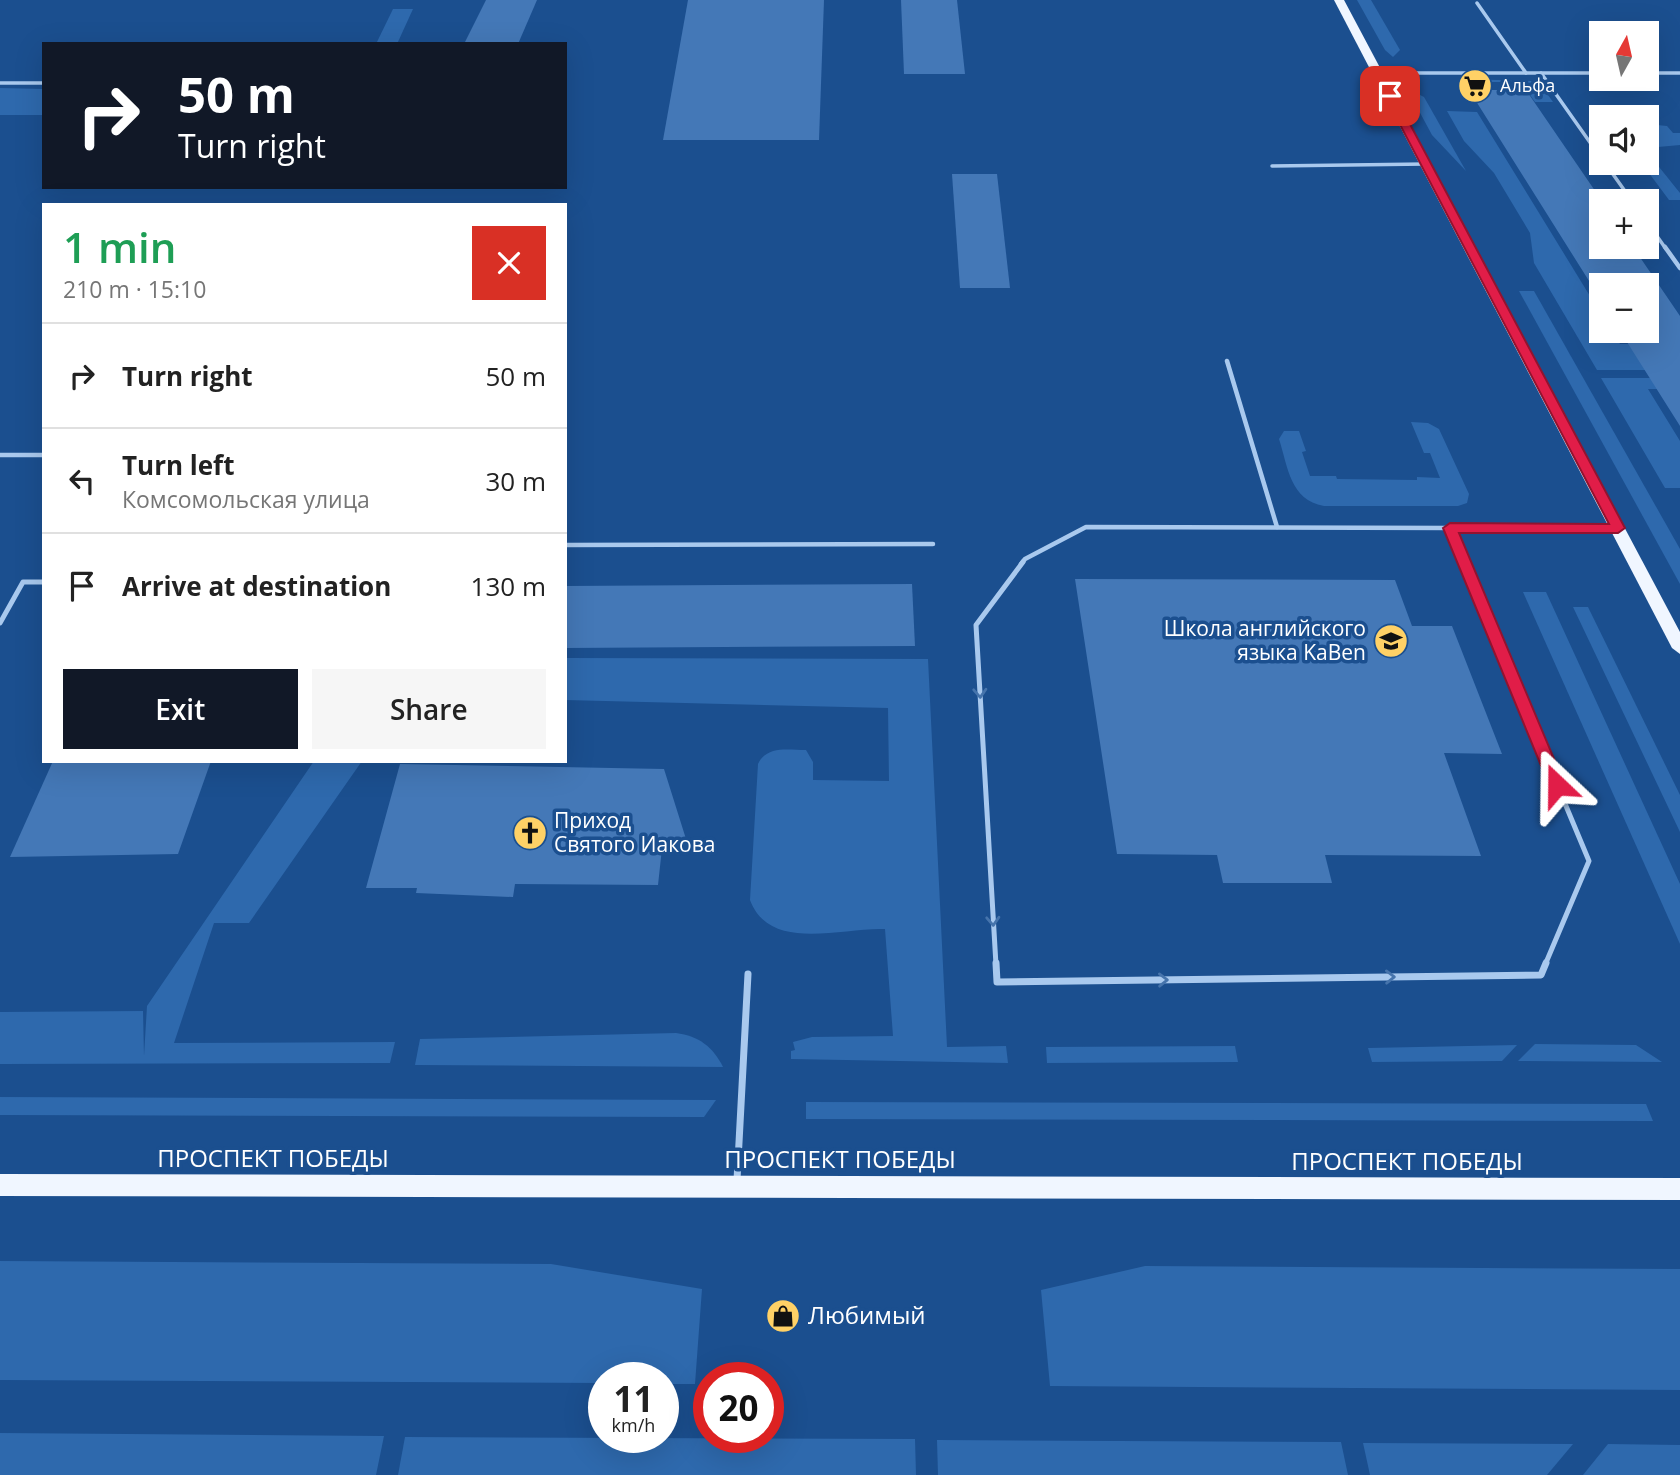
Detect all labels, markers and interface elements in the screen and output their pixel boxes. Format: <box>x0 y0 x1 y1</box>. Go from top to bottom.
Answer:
north arrow <box>1589 21 1659 91</box>
map controls <box>1589 21 1659 343</box>
text: 50 m <box>178 61 295 127</box>
pin <box>1360 66 1420 126</box>
supermarket icon: Альфа <box>1456 67 1494 105</box>
icon: right <box>63 70 154 161</box>
place label: Альфа <box>1500 73 1555 97</box>
icon: arrive <box>1371 77 1409 115</box>
button: sound <box>1589 105 1659 175</box>
text: Turn right <box>178 124 326 167</box>
button: + <box>1589 189 1659 259</box>
text: 1 min <box>63 218 176 275</box>
button: close <box>472 226 546 300</box>
text: 210 m · 15:10 <box>63 273 206 305</box>
button: − <box>1589 273 1659 343</box>
icon: right <box>63 357 101 395</box>
text: Turn right <box>122 358 253 394</box>
text: 50 m <box>485 358 546 394</box>
text: Turn left <box>122 447 234 483</box>
icon: left <box>63 462 101 500</box>
text: 30 m <box>485 463 546 499</box>
text: Комсомольская улица <box>122 483 370 515</box>
icon: arrive <box>63 567 101 605</box>
text: Arrive at destination <box>122 568 391 604</box>
text: 130 m <box>471 568 546 604</box>
place label: Школа английского языка KaBen <box>1164 614 1366 666</box>
school or university icon: Школа английского языка KaBen <box>1372 622 1410 660</box>
button: Exit <box>63 669 298 749</box>
button: Share <box>312 669 546 749</box>
one-way arrow <box>972 688 987 699</box>
position arrow <box>1520 748 1594 822</box>
place label: Приход Святого Иакова <box>554 806 715 858</box>
church icon: Приход Святого Иакова <box>511 814 549 852</box>
one-way arrow <box>985 915 1000 926</box>
one-way arrow <box>1386 969 1396 985</box>
one-way arrow <box>1158 972 1169 987</box>
street label: ПРОСПЕКТ ПОБЕДЫ <box>157 1141 389 1174</box>
street label: ПРОСПЕКТ ПОБЕДЫ <box>724 1142 956 1175</box>
street label: ПРОСПЕКТ ПОБЕДЫ <box>1291 1144 1523 1177</box>
shop icon: Любимый <box>764 1297 802 1335</box>
place label: Любимый <box>808 1298 926 1331</box>
speed limit sign: 20 <box>693 1362 784 1453</box>
text: 11 <box>613 1375 654 1422</box>
text: km/h <box>612 1413 655 1437</box>

